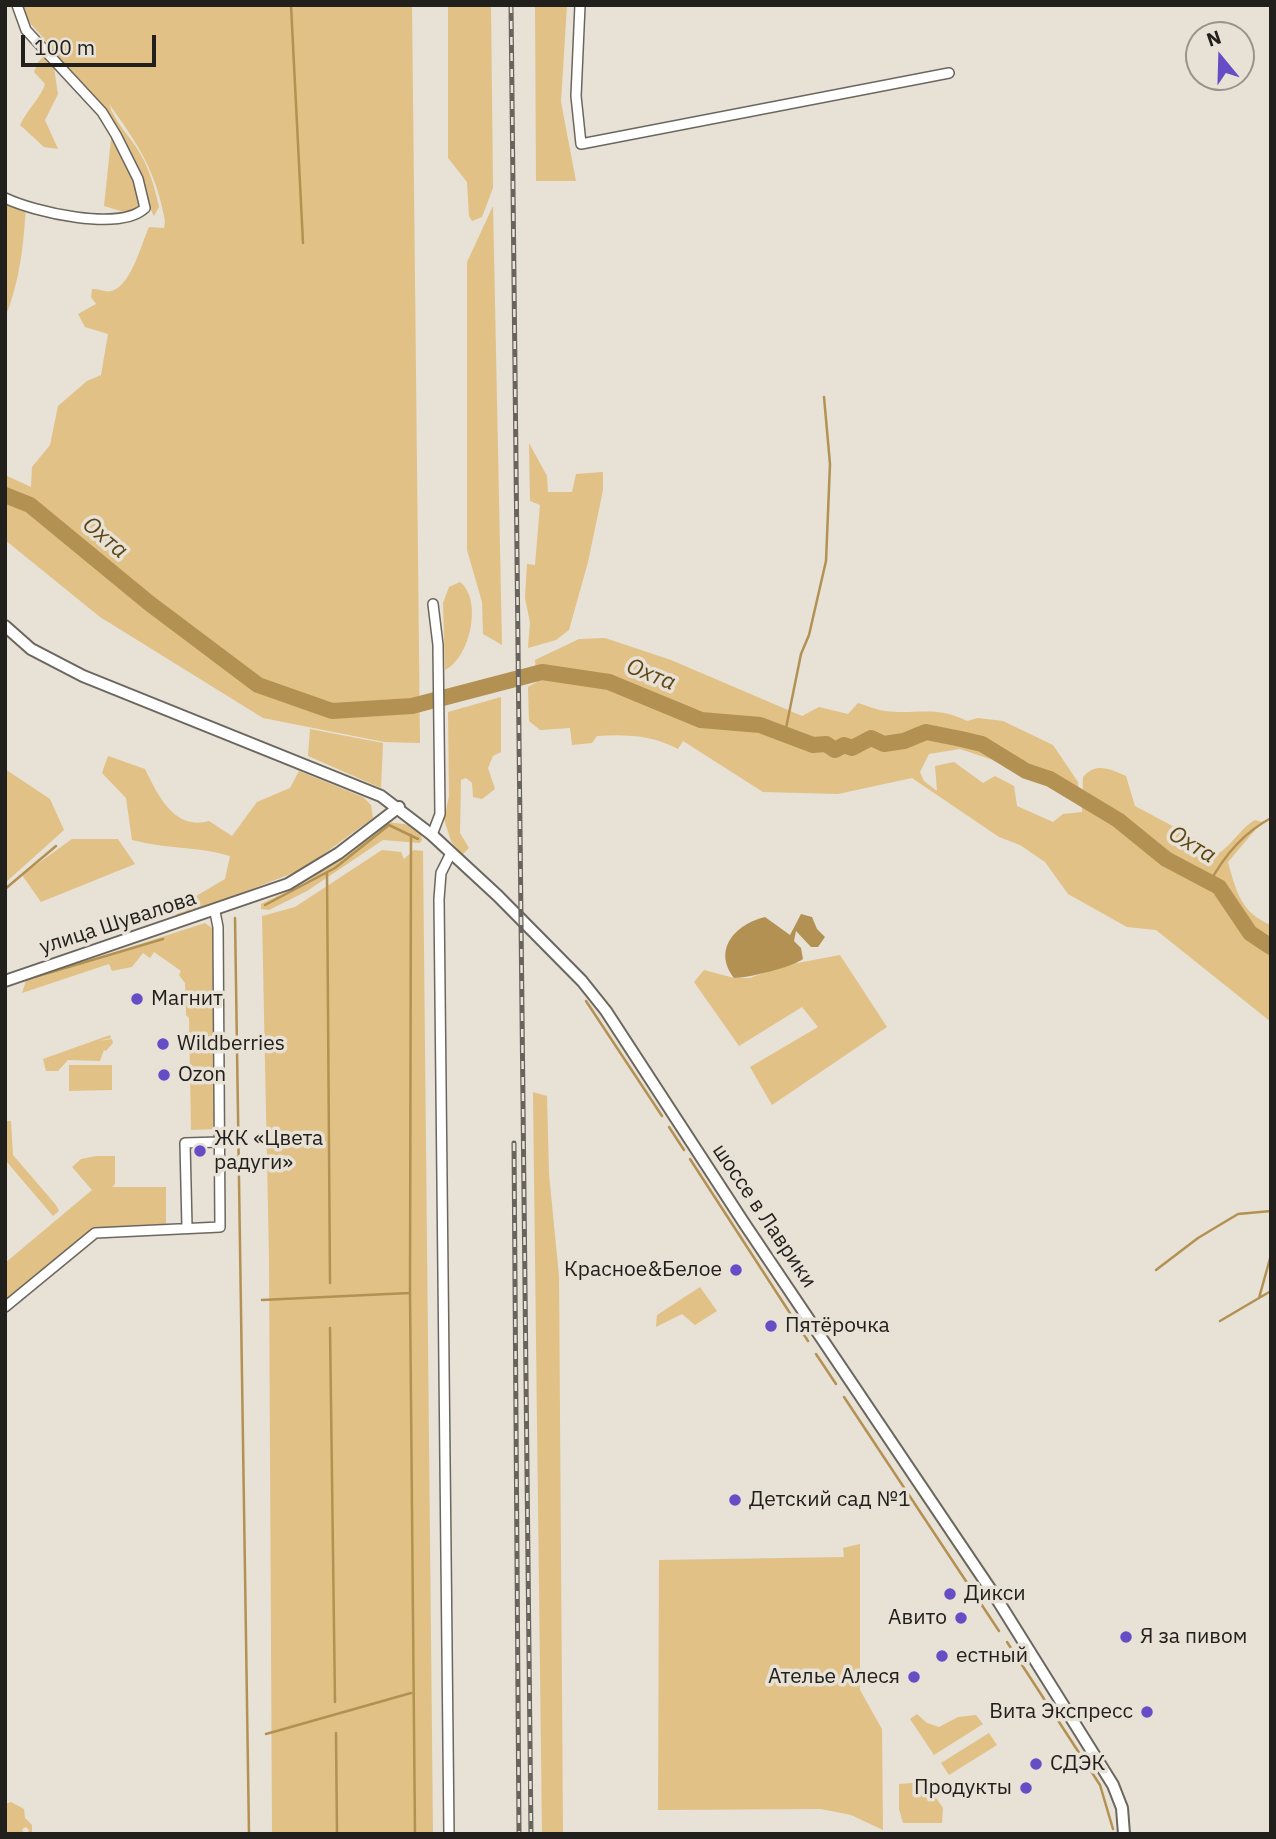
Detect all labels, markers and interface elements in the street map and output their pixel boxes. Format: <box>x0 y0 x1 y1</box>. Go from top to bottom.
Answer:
scale bar <box>24 21 159 65</box>
north arrow <box>1185 21 1255 91</box>
text: N <box>1203 24 1224 52</box>
text: 100 m <box>34 33 95 61</box>
water label: Охта <box>77 511 133 565</box>
water label: Охта <box>622 653 680 697</box>
water label: Охта <box>1163 820 1221 870</box>
street label: улица Шувалова <box>37 886 199 960</box>
place label: Магнит <box>151 986 223 1012</box>
marker: Магнит <box>129 991 145 1007</box>
place label: Wildberries <box>177 1031 285 1057</box>
marker: Wildberries <box>155 1036 171 1052</box>
place label: Ozon <box>178 1062 226 1088</box>
marker: Ozon <box>156 1067 172 1083</box>
place label: ЖК «Цвета радуги» <box>214 1126 323 1176</box>
street label: шоссе в Лаврики <box>707 1139 821 1293</box>
marker: ЖК «Цвета радуги» <box>192 1143 208 1159</box>
place label: Красное&Белое <box>564 1257 722 1283</box>
marker: Красное&Белое <box>728 1262 744 1278</box>
place label: Пятёрочка <box>785 1313 890 1339</box>
marker: Пятёрочка <box>763 1318 779 1334</box>
place label: Детский сад №1 <box>749 1487 911 1513</box>
marker: Детский сад №1 <box>727 1492 743 1508</box>
place label: Дикси <box>964 1581 1026 1607</box>
marker: Дикси <box>942 1586 958 1602</box>
place label: Авито <box>888 1605 947 1631</box>
marker: Авито <box>953 1610 969 1626</box>
place label: Я за пивом <box>1140 1624 1247 1650</box>
marker: Я за пивом <box>1118 1629 1134 1645</box>
place label: естный <box>956 1643 1028 1669</box>
marker: естный <box>934 1648 950 1664</box>
place label: Ателье Алеся <box>768 1664 900 1690</box>
marker: Ателье Алеся <box>906 1669 922 1685</box>
place label: Вита Экспресс <box>989 1699 1133 1725</box>
marker: Вита Экспресс <box>1139 1704 1155 1720</box>
place label: СДЭК <box>1050 1751 1105 1777</box>
marker: СДЭК <box>1028 1756 1044 1772</box>
place label: Продукты <box>914 1775 1012 1801</box>
marker: Продукты <box>1018 1780 1034 1796</box>

